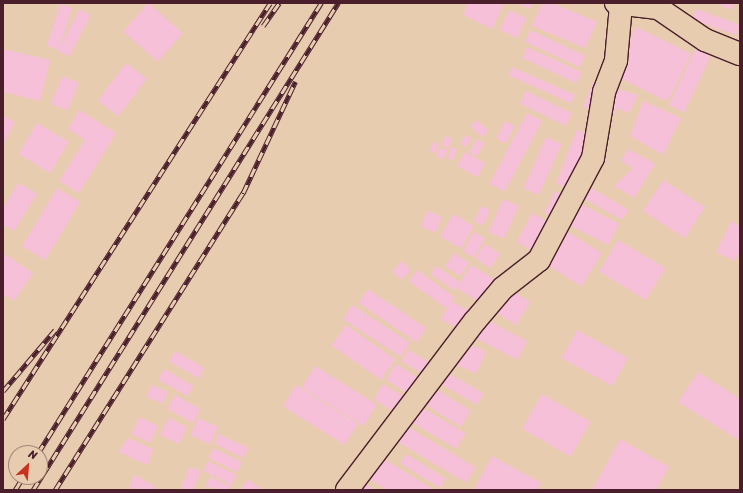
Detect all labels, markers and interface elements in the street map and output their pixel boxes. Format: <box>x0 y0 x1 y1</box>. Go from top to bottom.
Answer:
text: N <box>25 444 41 465</box>
north arrow <box>8 445 48 485</box>

